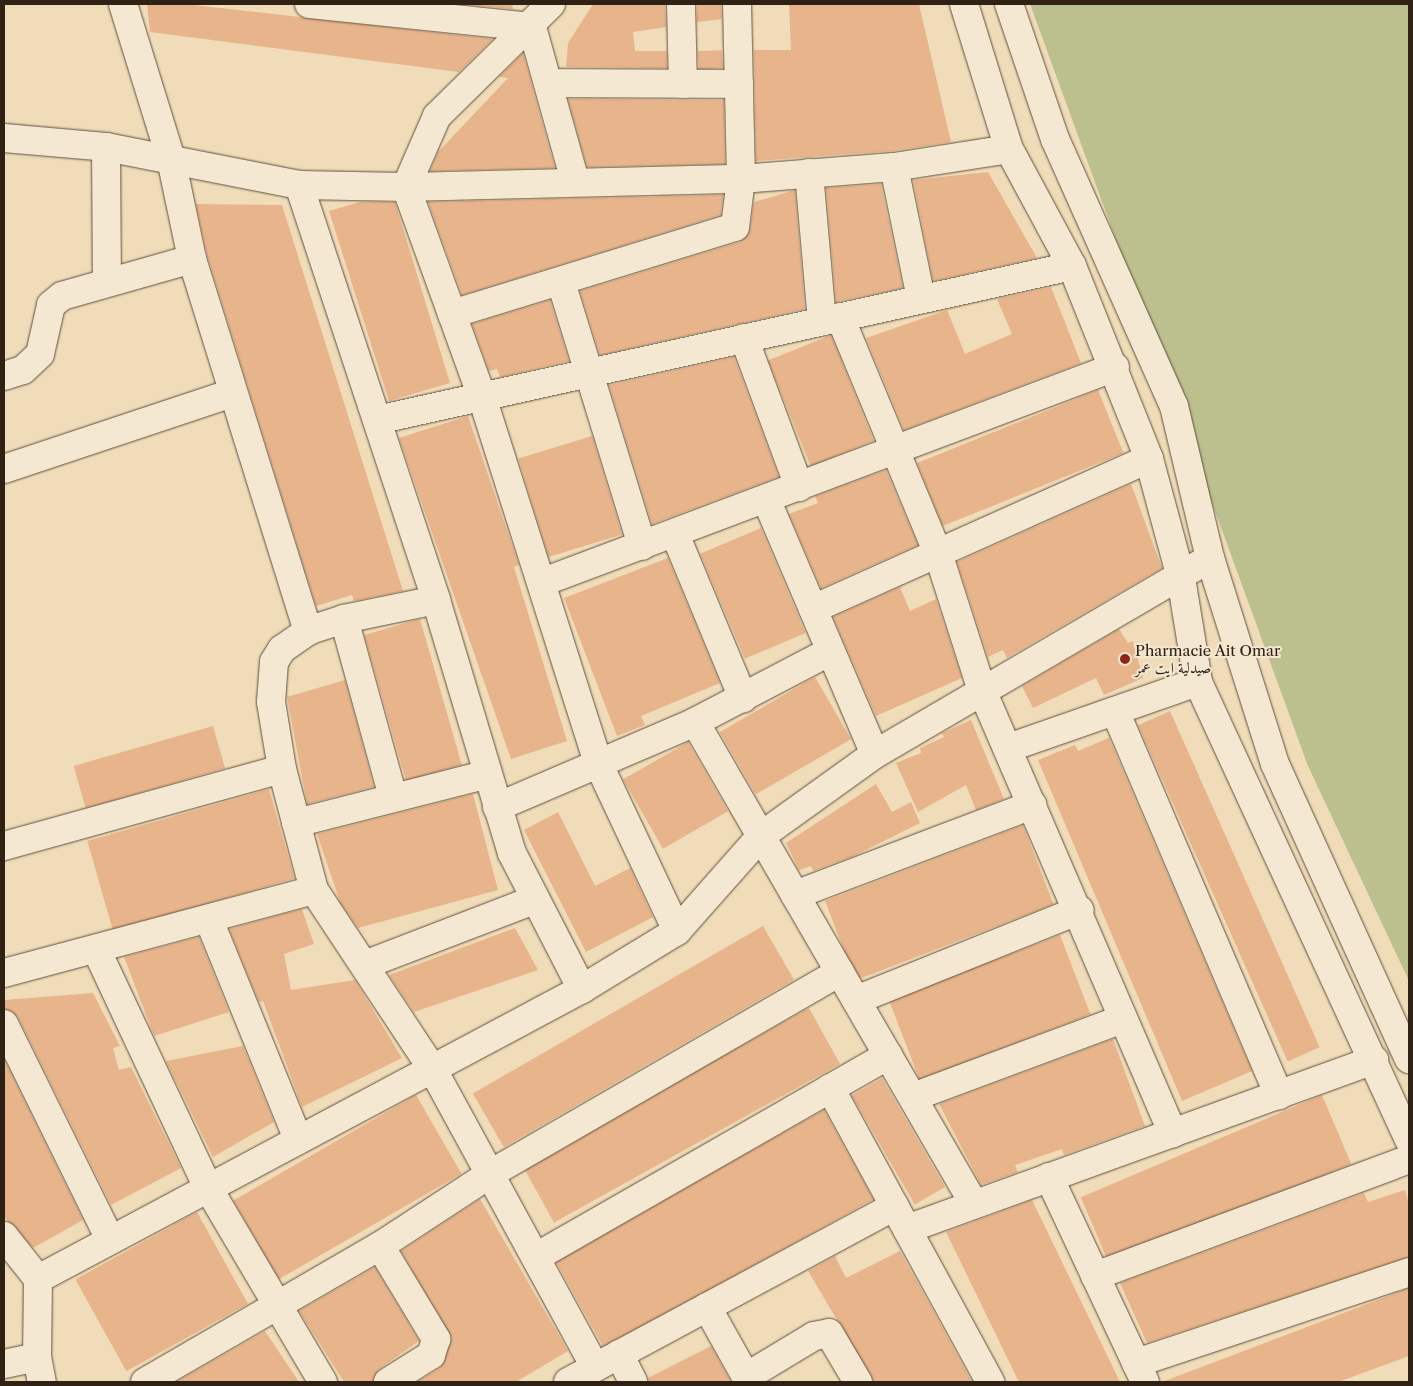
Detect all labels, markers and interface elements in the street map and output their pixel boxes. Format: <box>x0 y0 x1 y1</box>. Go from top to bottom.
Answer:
place label: Pharmacie Ait Omar صيدلية ايت عمر <box>1135 641 1281 676</box>
marker: Pharmacie Ait Omar صيدلية ايت عمر <box>1119 653 1131 665</box>

